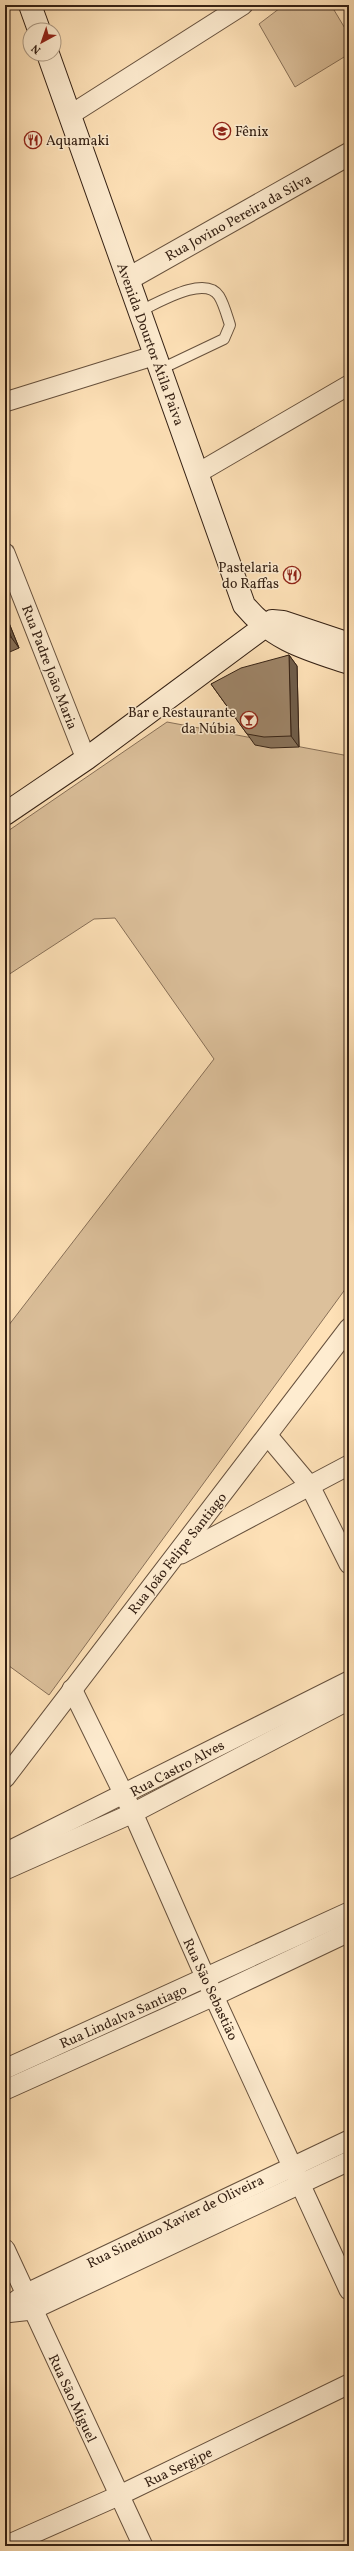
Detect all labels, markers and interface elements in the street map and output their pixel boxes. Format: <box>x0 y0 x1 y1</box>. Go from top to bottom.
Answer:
north arrow <box>22 22 62 62</box>
text: N <box>29 40 44 57</box>
school or university icon: Fênix <box>212 121 232 141</box>
place label: Fênix <box>235 123 269 142</box>
restaurant icon: Aquamaki <box>23 130 43 150</box>
place label: Aquamaki <box>46 132 109 151</box>
street label: Rua Jovino Pereira da Silva <box>162 170 315 266</box>
street label: Avenida Dourtor Átila Paiva <box>111 261 188 429</box>
place label: Pastelaria do Raffas <box>218 559 279 594</box>
restaurant icon: Pastelaria do Raffas <box>282 565 302 585</box>
street label: Rua Padre João Maria <box>16 603 81 733</box>
place label: Bar e Restaurante da Núbia <box>128 704 236 739</box>
bar icon: Bar e Restaurante da Núbia <box>239 710 259 730</box>
street label: Rua João Felipe Santiago <box>125 1489 232 1619</box>
street label: Rua Castro Alves <box>127 1736 228 1802</box>
street label: Rua São Sebastião <box>178 1935 242 2044</box>
street label: Rua Lindalva Santiago <box>57 1981 190 2054</box>
street label: Rua Sinedino Xavier de Oliveira <box>84 2171 267 2274</box>
street label: Rua São Miguel <box>43 2351 100 2446</box>
street label: Rua Sergipe <box>141 2444 216 2493</box>

